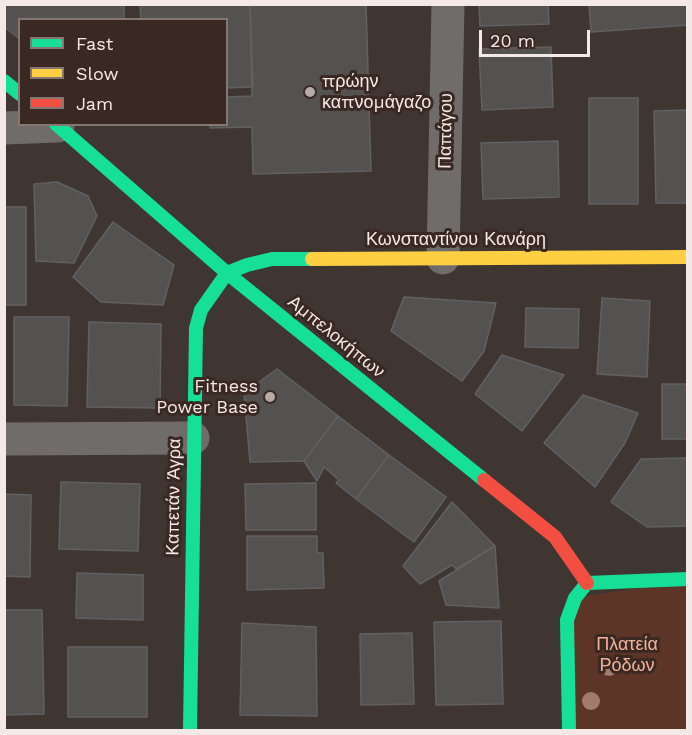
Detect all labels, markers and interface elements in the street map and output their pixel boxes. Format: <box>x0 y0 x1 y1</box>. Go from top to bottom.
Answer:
legend <box>18 18 228 126</box>
scale bar <box>482 18 593 56</box>
text: 20 m <box>490 30 535 51</box>
text: Fast <box>76 33 113 54</box>
text: Slow <box>76 63 119 84</box>
place label: πρώην καπνομάγαζο <box>322 71 431 113</box>
marker: πρώην καπνομάγαζο <box>303 85 317 99</box>
text: Jam <box>76 93 113 114</box>
street label: Παπάγου <box>435 93 457 169</box>
street label: Κωνσταντίνου Κανάρη <box>366 229 546 251</box>
street label: Αμπελοκήπων <box>283 291 389 383</box>
place label: Fitness Power Base <box>156 376 258 418</box>
marker: Fitness Power Base <box>263 390 277 404</box>
street label: Καπετάν Άγρα <box>162 438 186 556</box>
park label: Πλατεία Ρόδων <box>596 634 658 676</box>

